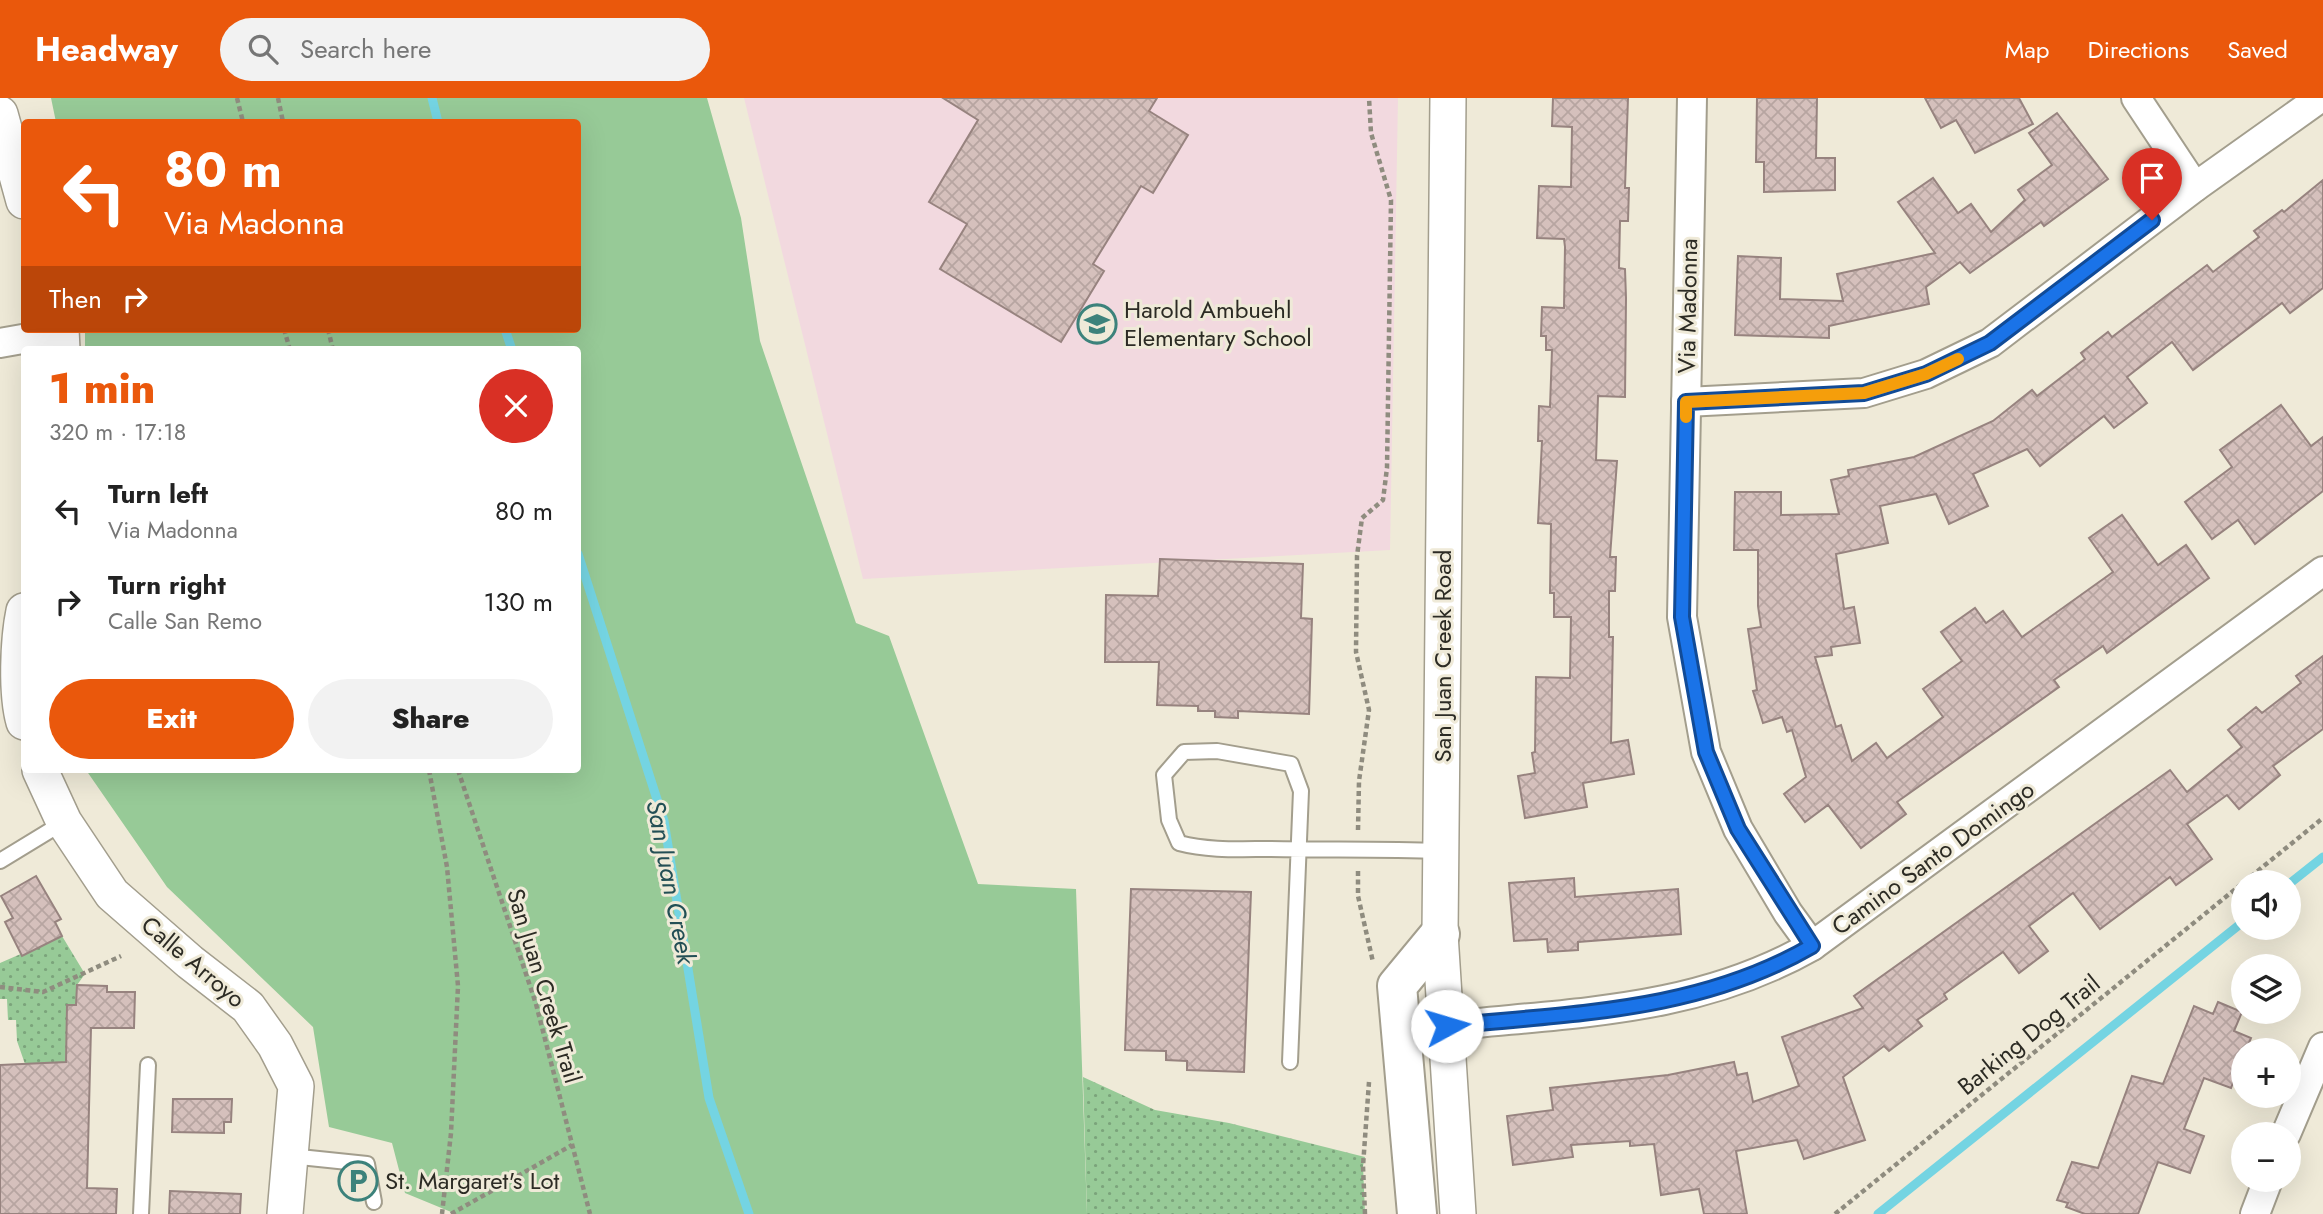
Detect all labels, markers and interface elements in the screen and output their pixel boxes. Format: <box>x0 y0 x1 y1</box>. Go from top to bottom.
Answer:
search box <box>220 18 710 81</box>
text: Headway <box>35 26 178 73</box>
icon: search <box>244 30 282 68</box>
text: Search here <box>300 30 431 68</box>
text: Map <box>2005 32 2050 67</box>
text: Directions <box>2088 32 2189 67</box>
text: Saved <box>2227 32 2288 67</box>
text: 80 m <box>164 135 282 205</box>
icon: left <box>49 147 140 238</box>
pin <box>2122 148 2182 220</box>
icon: arrive <box>2133 159 2171 197</box>
text: Via Madonna <box>164 200 344 246</box>
street label: Via Madonna <box>1669 238 1706 374</box>
text: Then <box>49 280 102 318</box>
icon: right <box>116 280 154 318</box>
place label: Harold Ambuehl Elementary School <box>1124 292 1312 355</box>
school or university icon: Harold Ambuehl Elementary School <box>1076 303 1118 345</box>
text: 1 min <box>49 358 155 419</box>
button: close <box>479 369 553 443</box>
text: 320 m · 17:18 <box>49 415 186 449</box>
text: Turn left <box>108 475 208 513</box>
icon: left <box>49 492 87 530</box>
text: 80 m <box>495 492 553 530</box>
text: Via Madonna <box>108 513 238 547</box>
street label: San Juan Creek Road <box>1425 550 1460 762</box>
text: Turn right <box>108 566 226 604</box>
icon: right <box>49 583 87 621</box>
text: 130 m <box>483 583 553 621</box>
text: Calle San Remo <box>108 604 262 638</box>
button: Exit <box>49 679 294 759</box>
button: Share <box>308 679 553 759</box>
street label: Camino Santo Domingo <box>1824 772 2041 943</box>
water label: San Juan Creek <box>636 797 706 969</box>
map controls <box>2231 870 2301 1192</box>
button: sound <box>2231 870 2301 940</box>
street label: San Juan Creek Trail <box>498 884 591 1087</box>
street label: Calle Arroyo <box>134 908 253 1016</box>
button: layers <box>2231 954 2301 1024</box>
street label: Barking Dog Trail <box>1950 966 2108 1103</box>
position arrow <box>1410 989 1484 1063</box>
button: + <box>2231 1038 2301 1108</box>
button: − <box>2231 1122 2301 1192</box>
parking icon: St. Margaret's Lot <box>337 1160 379 1202</box>
place label: St. Margaret's Lot <box>385 1163 560 1198</box>

